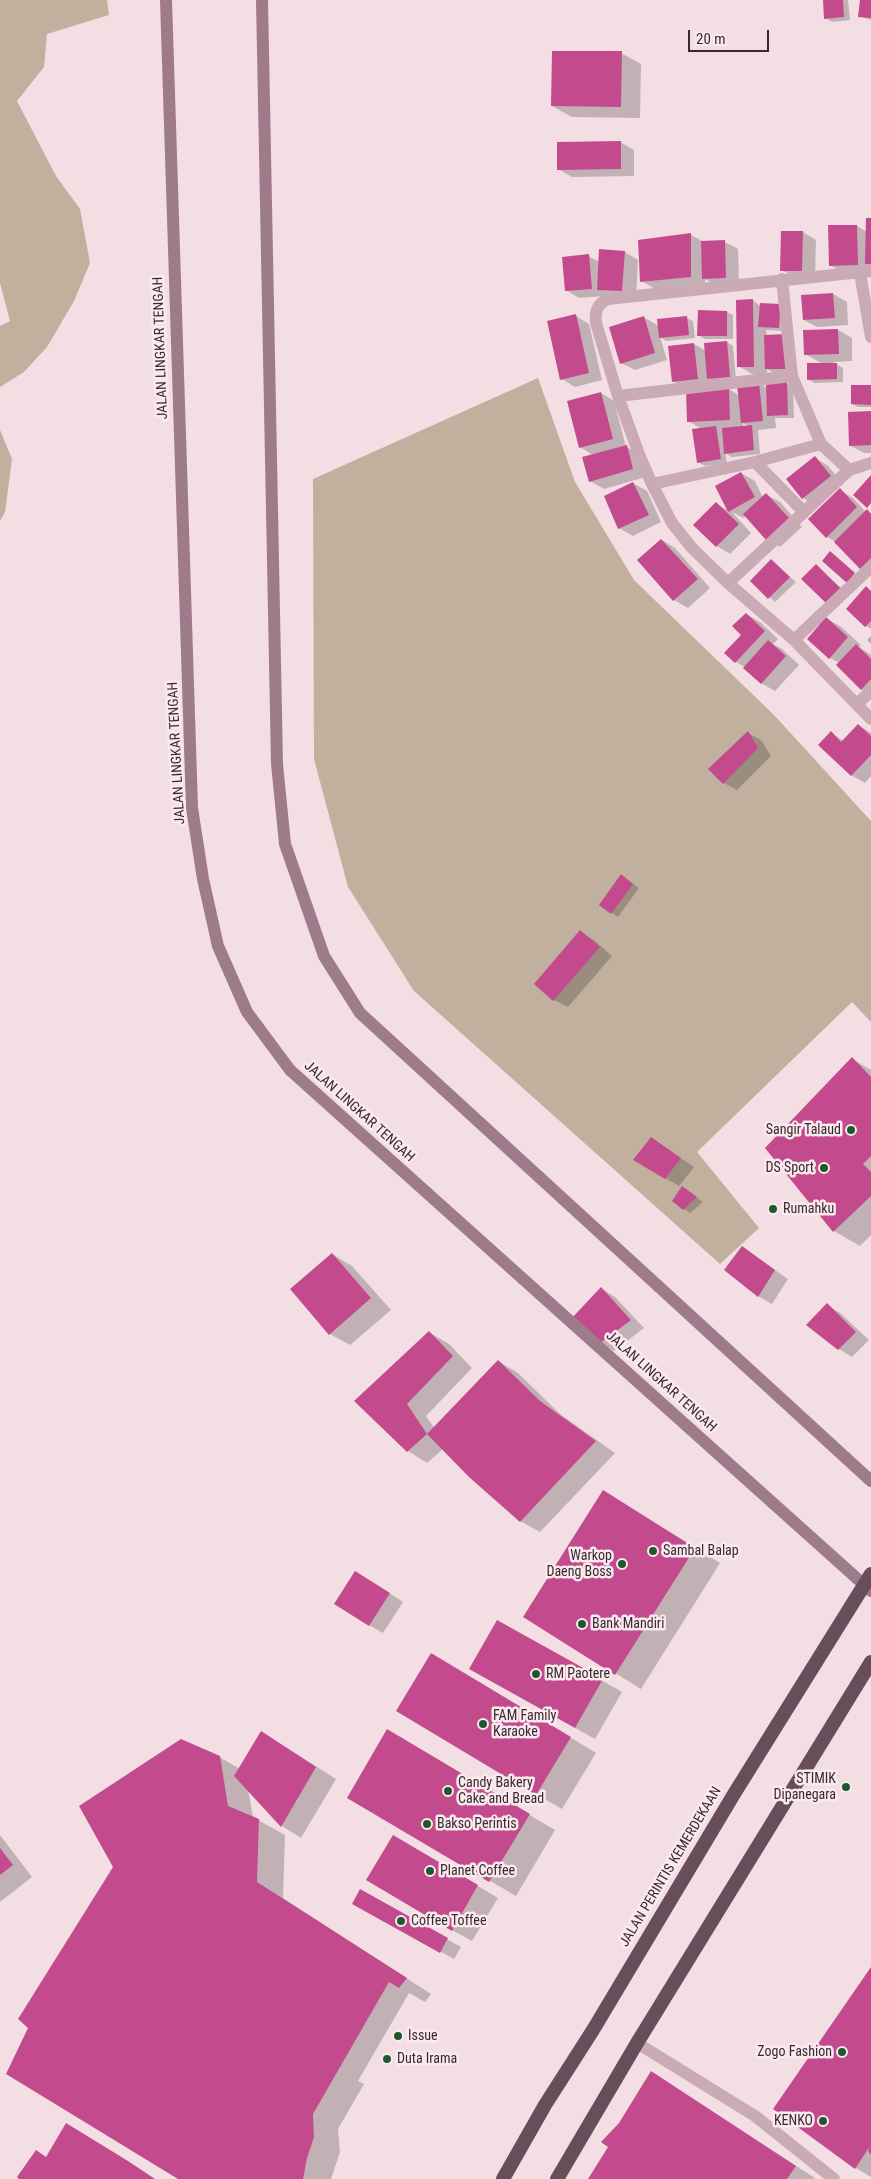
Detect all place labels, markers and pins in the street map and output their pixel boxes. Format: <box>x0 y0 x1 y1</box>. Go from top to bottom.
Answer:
place label: Sangir Talaud <box>766 1122 841 1138</box>
marker: Sangir Talaud <box>845 1124 857 1136</box>
place label: DS Sport <box>766 1160 814 1176</box>
marker: DS Sport <box>818 1162 830 1174</box>
place label: Rumahku <box>783 1201 834 1217</box>
marker: Rumahku <box>767 1203 779 1215</box>
place label: Sambal Balap <box>663 1543 739 1559</box>
marker: Sambal Balap <box>647 1545 659 1557</box>
place label: Warkop Daeng Boss <box>546 1548 612 1580</box>
marker: Warkop Daeng Boss <box>616 1558 628 1570</box>
place label: Bank Mandiri <box>592 1616 664 1632</box>
marker: Bank Mandiri <box>576 1618 588 1630</box>
place label: RM Paotere <box>546 1666 610 1682</box>
marker: RM Paotere <box>530 1668 542 1680</box>
place label: FAM Family Karaoke <box>493 1708 556 1740</box>
marker: FAM Family Karaoke <box>477 1718 489 1730</box>
place label: STIMIK Dipanegara <box>774 1771 836 1804</box>
place label: Candy Bakery Cake and Bread <box>458 1775 544 1808</box>
marker: STIMIK Dipanegara <box>840 1781 852 1793</box>
marker: Candy Bakery Cake and Bread <box>442 1785 454 1797</box>
place label: Bakso Perintis <box>437 1816 517 1832</box>
marker: Bakso Perintis <box>421 1818 433 1830</box>
place label: Planet Coffee <box>440 1863 515 1879</box>
marker: Planet Coffee <box>424 1865 436 1877</box>
place label: Coffee Toffee <box>411 1913 486 1929</box>
marker: Coffee Toffee <box>395 1915 407 1927</box>
place label: Issue <box>408 2028 438 2044</box>
marker: Issue <box>392 2030 404 2042</box>
place label: Zogo Fashion <box>757 2044 832 2060</box>
marker: Zogo Fashion <box>836 2046 848 2058</box>
place label: Duta Irama <box>397 2051 457 2067</box>
marker: Duta Irama <box>381 2053 393 2065</box>
place label: KENKO <box>774 2113 813 2129</box>
marker: KENKO <box>817 2115 829 2127</box>

